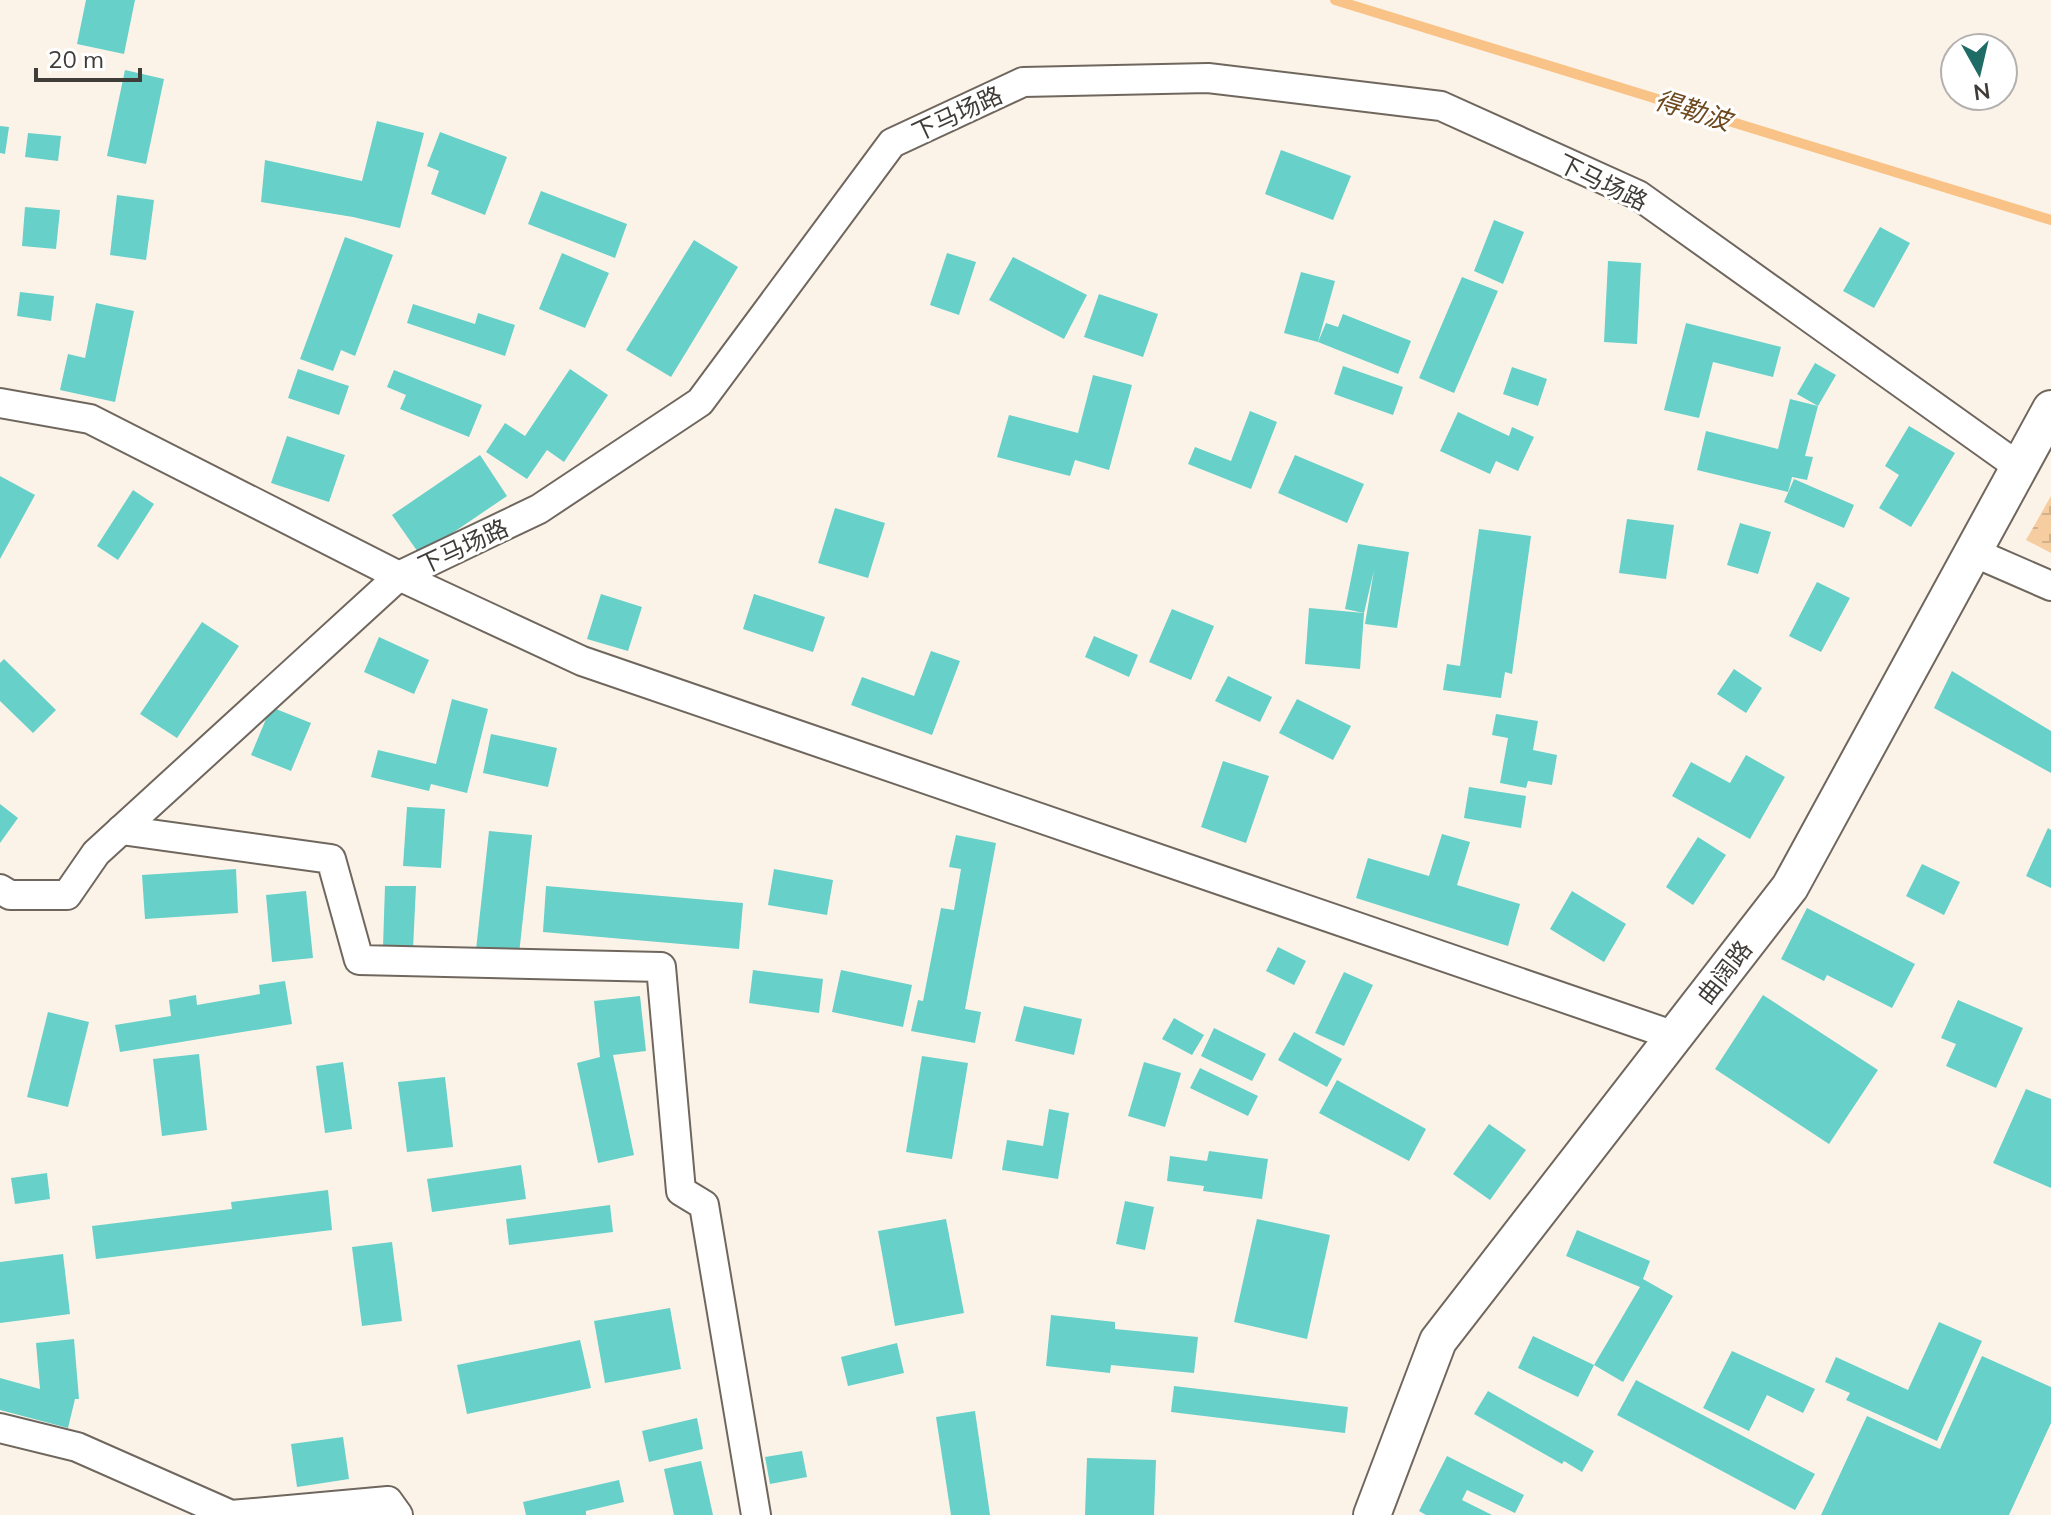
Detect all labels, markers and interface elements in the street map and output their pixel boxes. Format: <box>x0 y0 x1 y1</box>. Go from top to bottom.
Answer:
scale bar <box>36 32 140 82</box>
north arrow <box>1939 32 2019 112</box>
text: 20 m <box>48 44 104 74</box>
text: N <box>1972 77 1992 107</box>
street label: 下马场路 <box>907 79 1007 147</box>
water label: 得勒波 <box>1651 83 1739 138</box>
street label: 下马场路 <box>1553 147 1653 217</box>
street label: 下马场路 <box>413 512 513 580</box>
street label: 曲阔路 <box>1690 934 1758 1010</box>

